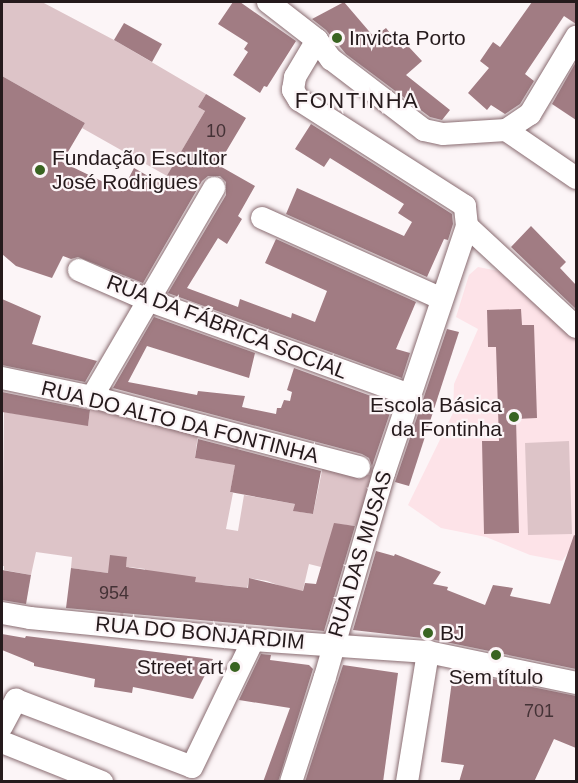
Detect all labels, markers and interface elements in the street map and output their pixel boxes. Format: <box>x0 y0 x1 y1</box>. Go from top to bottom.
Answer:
place label: Invicta Porto <box>349 25 466 51</box>
marker: Invicta Porto <box>330 31 344 45</box>
district label: FONTINHA <box>295 88 419 114</box>
house number: 10 <box>206 120 226 142</box>
place label: Fundação Escultor José Rodrigues <box>52 145 227 195</box>
marker: Fundação Escultor José Rodrigues <box>33 163 47 177</box>
street label: RUA DA FÁBRICA SOCIAL <box>102 269 352 385</box>
street label: RUA DO ALTO DA FONTINHA <box>37 375 323 469</box>
place label: Escola Básica da Fontinha <box>370 392 502 442</box>
marker: Escola Básica da Fontinha <box>507 410 521 424</box>
street label: RUA DAS MUSAS <box>323 467 397 641</box>
house number: 954 <box>99 582 129 604</box>
street label: RUA DO BONJARDIM <box>94 611 306 655</box>
place label: BJ <box>440 620 465 646</box>
marker: BJ <box>421 626 435 640</box>
marker: Sem título <box>489 648 503 662</box>
place label: Street art <box>137 654 223 680</box>
marker: Street art <box>228 660 242 674</box>
place label: Sem título <box>449 664 543 690</box>
house number: 701 <box>524 700 554 722</box>

